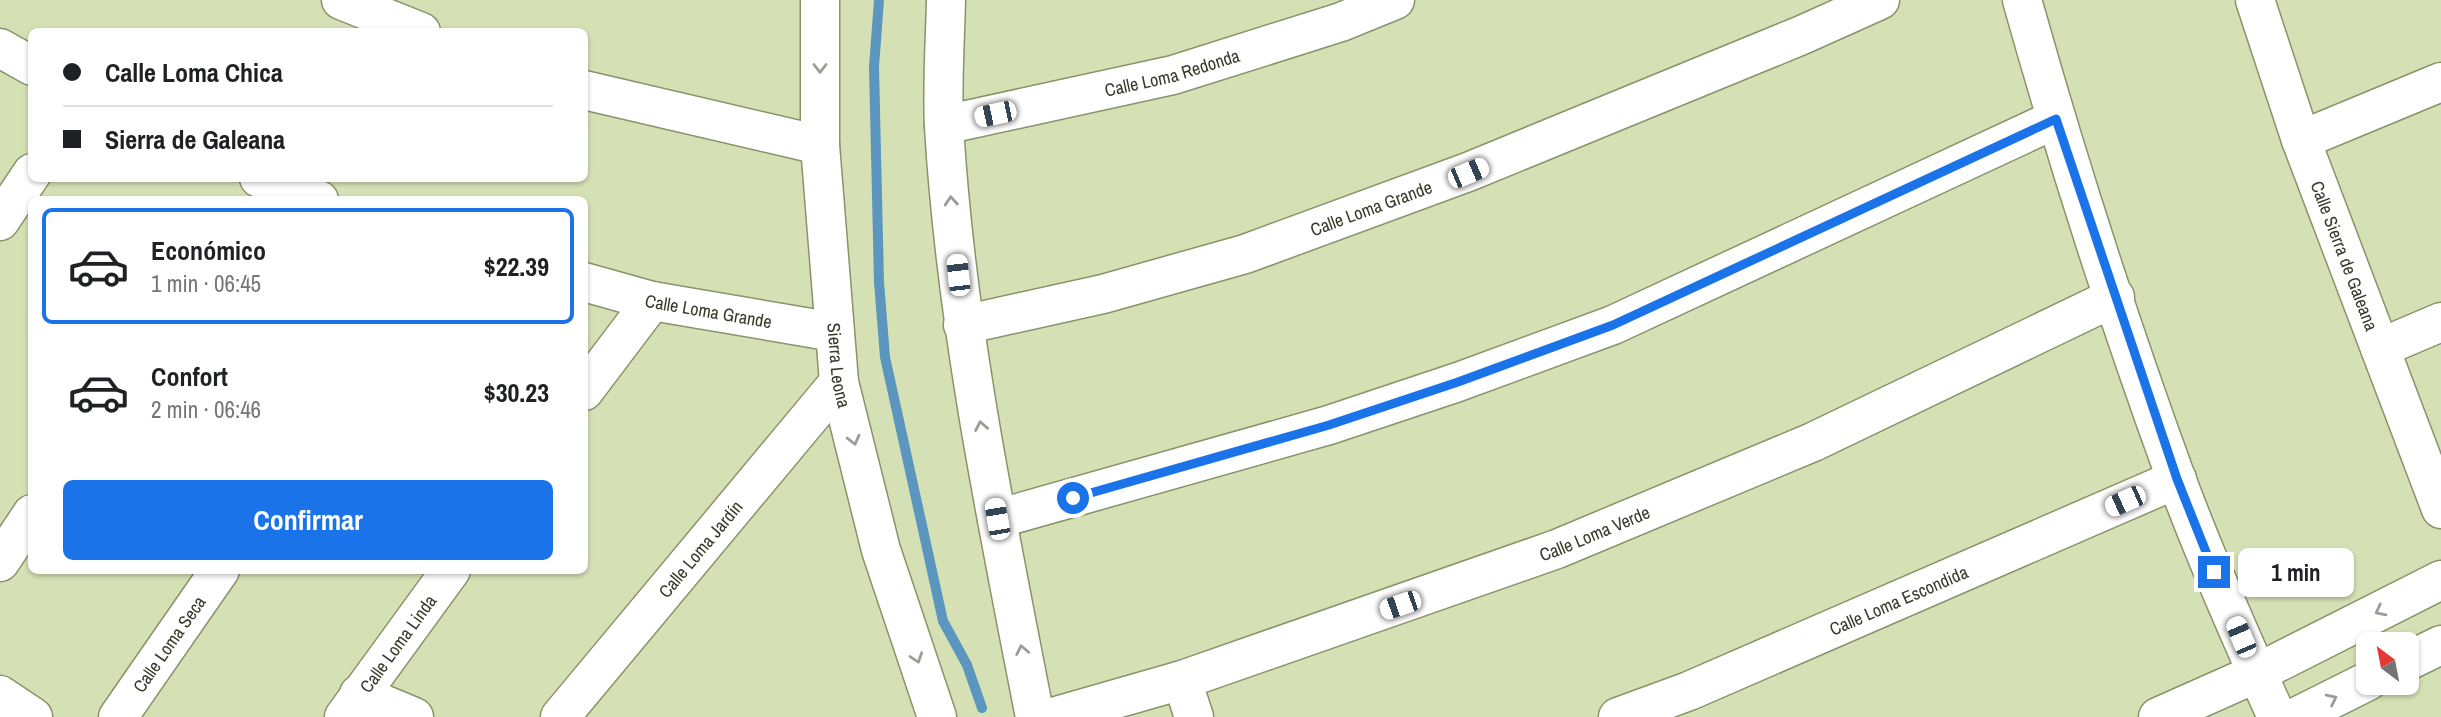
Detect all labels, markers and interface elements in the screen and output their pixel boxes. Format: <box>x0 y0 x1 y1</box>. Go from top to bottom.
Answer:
street label: Calle Loma Redonda <box>1102 42 1243 102</box>
text: Calle Loma Chica <box>105 55 283 90</box>
one-way arrow <box>812 63 828 74</box>
car <box>973 99 1018 129</box>
text: Sierra de Galeana <box>105 122 285 157</box>
car <box>1445 155 1492 191</box>
street label: Calle Loma Grande <box>1306 174 1435 242</box>
street label: Calle Sierra de Galeana <box>2305 177 2385 334</box>
one-way arrow <box>944 195 959 207</box>
text: Económico <box>151 233 266 268</box>
icon: car <box>67 235 130 298</box>
text: $22.39 <box>484 249 549 284</box>
car <box>946 253 971 297</box>
text: 1 min · 06:45 <box>151 268 261 299</box>
street label: Calle Loma Grande <box>642 287 774 334</box>
street label: Sierra Leona <box>822 322 857 410</box>
text: Confort <box>151 359 228 394</box>
icon: car <box>67 361 130 424</box>
text: $30.23 <box>484 375 549 410</box>
text: 2 min · 06:46 <box>151 394 261 425</box>
one-way arrow <box>974 420 989 432</box>
one-way arrow <box>846 434 860 446</box>
button: Confirmar <box>63 480 553 560</box>
route start <box>1057 482 1089 514</box>
car <box>2102 483 2149 519</box>
street label: Calle Loma Jardín <box>652 495 748 603</box>
car <box>984 496 1011 542</box>
street label: Calle Loma Verde <box>1536 499 1653 567</box>
callout: 1 min <box>2238 548 2354 596</box>
route end <box>2198 556 2230 588</box>
text: 1 min <box>2271 557 2321 588</box>
street label: Calle Loma Escondida <box>1825 559 1972 641</box>
car <box>1377 588 1424 622</box>
street label: Calle Loma Linda <box>353 589 442 698</box>
street label: Calle Loma Seca <box>126 591 211 697</box>
one-way arrow <box>2375 602 2387 616</box>
car <box>2224 614 2259 660</box>
north arrow <box>2356 632 2418 695</box>
map controls <box>2356 632 2419 695</box>
one-way arrow <box>1016 644 1031 656</box>
one-way arrow <box>909 652 924 664</box>
one-way arrow <box>2325 694 2337 708</box>

